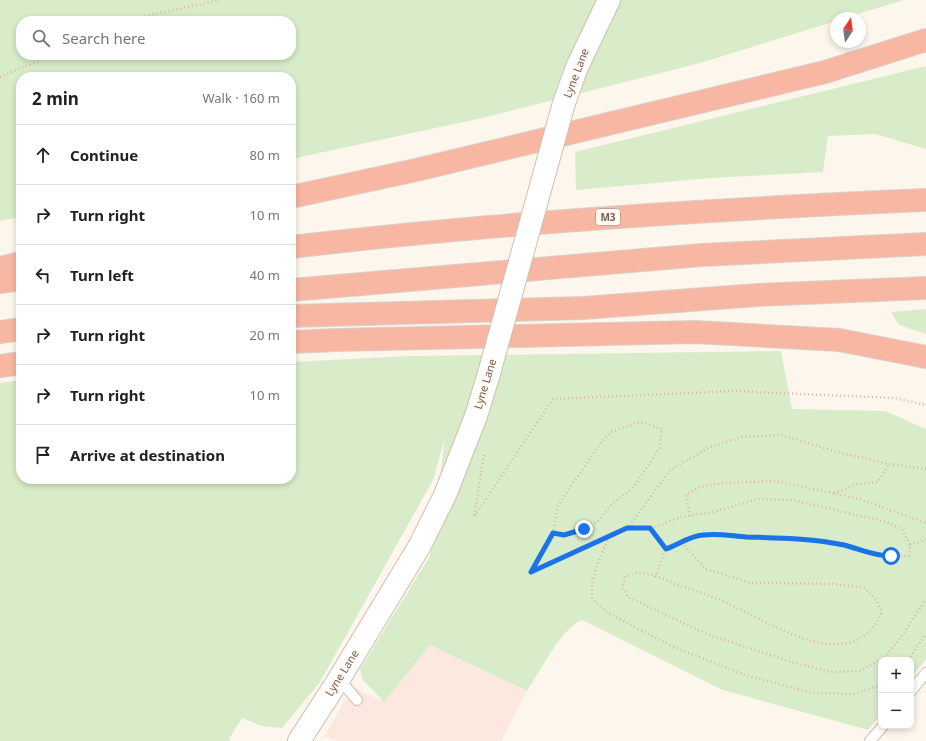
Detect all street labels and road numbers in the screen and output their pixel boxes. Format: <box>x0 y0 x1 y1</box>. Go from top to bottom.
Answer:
street label: Lyne Lane <box>559 46 592 100</box>
road number: M3 <box>596 209 620 225</box>
street label: Lyne Lane <box>470 357 499 411</box>
street label: Lyne Lane <box>321 647 362 699</box>

